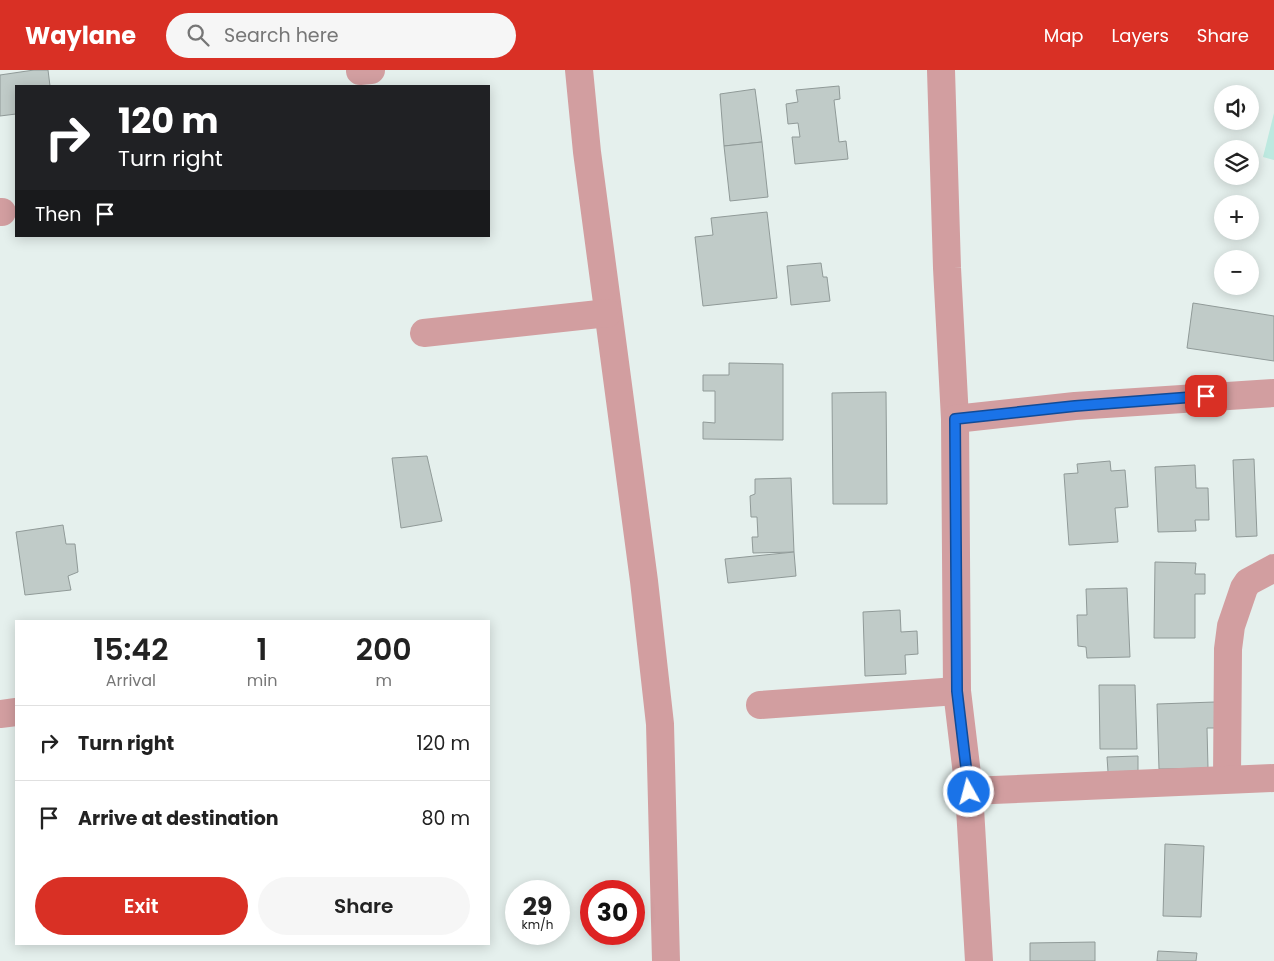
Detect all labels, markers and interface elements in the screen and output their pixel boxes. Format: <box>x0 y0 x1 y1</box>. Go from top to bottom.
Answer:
search box <box>166 13 516 58</box>
text: Waylane <box>25 19 136 52</box>
icon: search <box>184 21 212 49</box>
text: Search here <box>224 22 339 49</box>
text: Map <box>1044 23 1084 48</box>
text: Layers <box>1112 23 1169 48</box>
text: Share <box>1197 23 1249 48</box>
map controls <box>1214 85 1259 295</box>
button: sound <box>1214 85 1259 130</box>
text: 120 m <box>118 96 218 145</box>
icon: right <box>35 105 100 170</box>
button: layers <box>1214 140 1259 185</box>
text: Turn right <box>118 143 223 174</box>
button: + <box>1214 195 1259 240</box>
icon: arrive <box>91 200 119 228</box>
text: Then <box>35 201 81 228</box>
button: − <box>1214 250 1259 295</box>
pin <box>1185 375 1227 417</box>
icon: arrive <box>1192 382 1220 410</box>
text: 15:42 <box>93 628 168 671</box>
text: 1 <box>257 628 267 671</box>
text: 200 <box>356 628 412 671</box>
text: Arrival <box>106 669 156 692</box>
text: min <box>247 669 277 692</box>
text: m <box>375 669 392 692</box>
icon: right <box>35 729 63 757</box>
text: Turn right <box>78 730 174 757</box>
text: 120 m <box>416 730 470 757</box>
position arrow <box>942 765 994 817</box>
icon: arrive <box>35 804 63 832</box>
text: Arrive at destination <box>78 805 279 832</box>
text: 80 m <box>421 805 470 832</box>
button: Exit <box>35 877 248 935</box>
button: Share <box>258 877 470 935</box>
speed limit sign: 30 <box>580 880 645 945</box>
text: 29 <box>523 889 552 924</box>
text: km/h <box>522 916 553 933</box>

